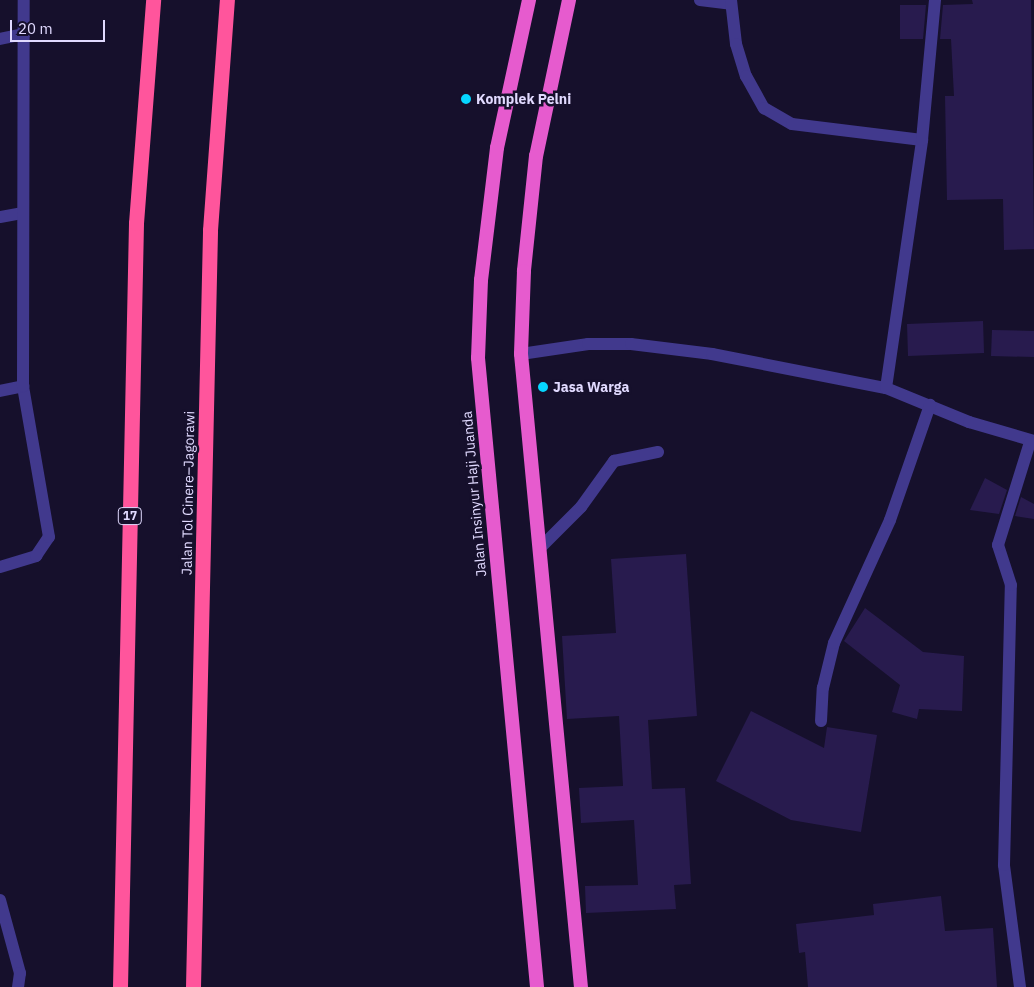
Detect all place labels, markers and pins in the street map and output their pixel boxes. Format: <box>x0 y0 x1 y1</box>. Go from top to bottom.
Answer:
place label: Komplek Pelni <box>476 91 571 107</box>
marker: Komplek Pelni <box>460 93 472 105</box>
place label: Jasa Warga <box>553 379 629 395</box>
marker: Jasa Warga <box>537 381 549 393</box>

